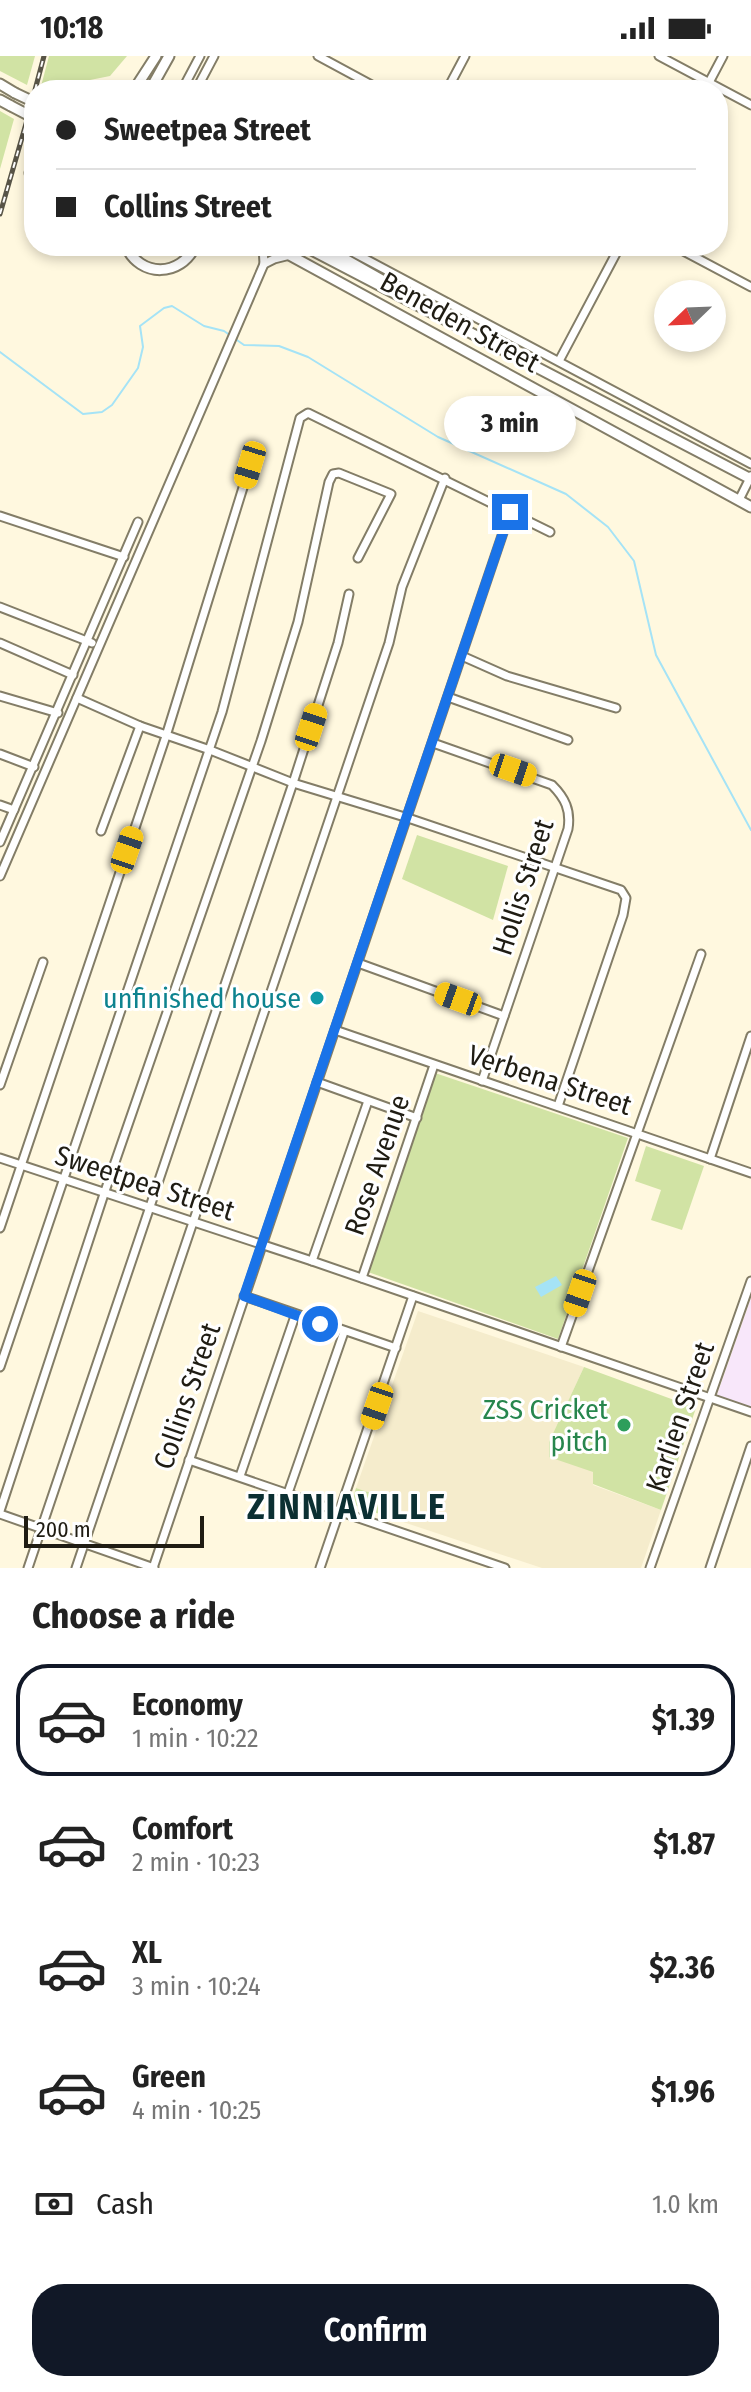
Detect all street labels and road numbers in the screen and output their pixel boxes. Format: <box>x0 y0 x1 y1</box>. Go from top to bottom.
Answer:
street label: Beneden Street <box>375 265 546 380</box>
street label: Hollis Street <box>486 814 561 959</box>
street label: Verbena Street <box>464 1038 637 1122</box>
street label: Rose Avenue <box>338 1091 416 1239</box>
street label: Sweetpea Street <box>51 1138 240 1228</box>
street label: Collins Street <box>147 1318 228 1473</box>
street label: Karlien Street <box>639 1337 721 1496</box>

